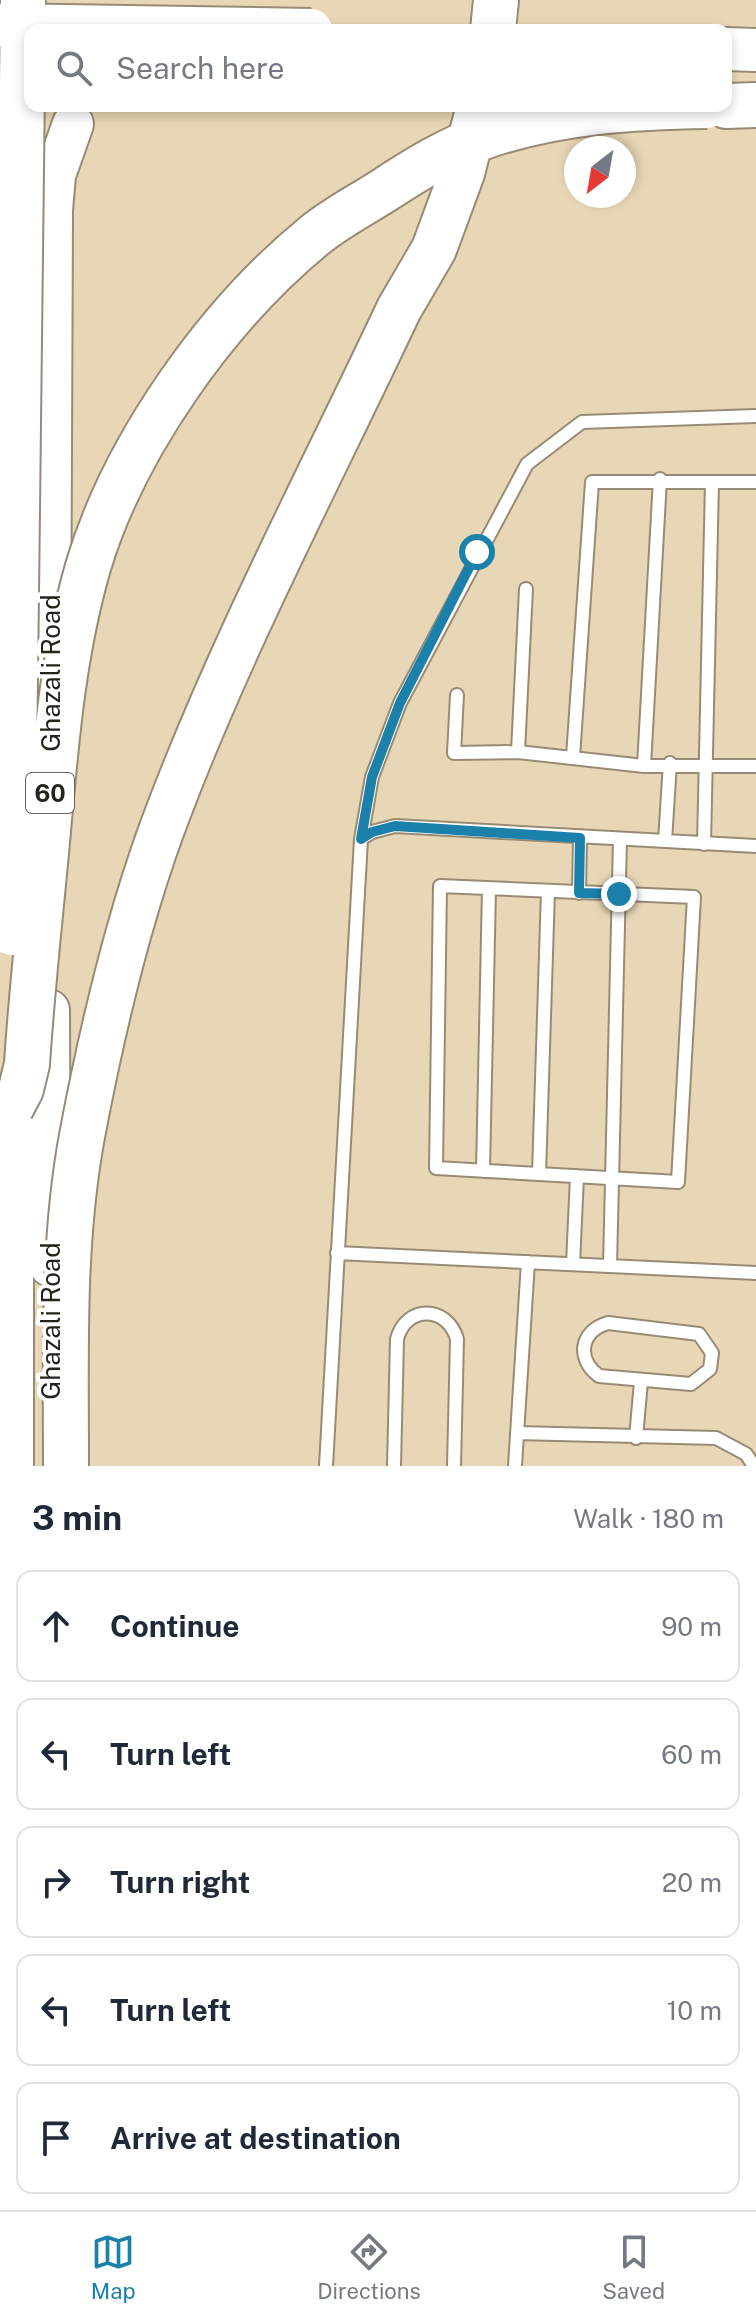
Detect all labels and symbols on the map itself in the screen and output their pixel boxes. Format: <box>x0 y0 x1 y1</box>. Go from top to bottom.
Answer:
north arrow <box>564 136 636 208</box>
route start <box>459 534 495 570</box>
street label: Ghazali Road <box>35 594 66 752</box>
road number: 60 <box>26 773 74 813</box>
route end <box>601 876 637 912</box>
street label: Ghazali Road <box>35 1242 66 1400</box>

